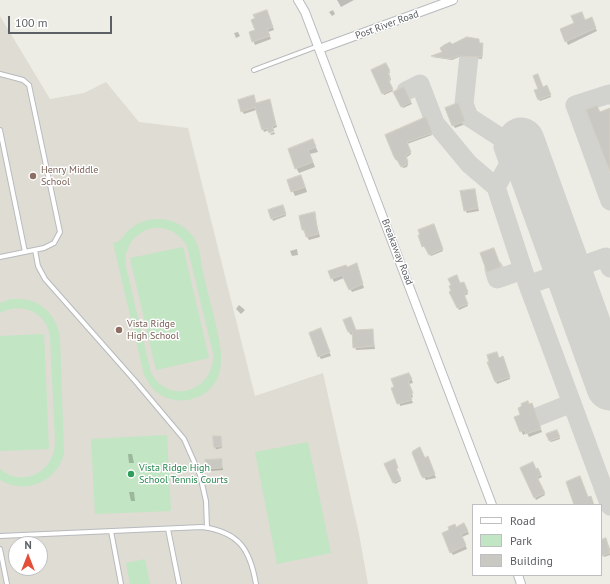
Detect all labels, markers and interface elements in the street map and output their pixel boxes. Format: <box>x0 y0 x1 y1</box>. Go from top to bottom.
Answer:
scale bar <box>10 8 114 34</box>
street label: Post River Road <box>354 8 420 42</box>
text: 100 m <box>15 15 48 30</box>
place label: Henry Middle School <box>41 164 98 188</box>
marker: Henry Middle School <box>28 171 38 181</box>
street label: Breakaway Road <box>379 217 415 287</box>
place label: Vista Ridge High School <box>127 318 179 342</box>
marker: Vista Ridge High School <box>114 325 124 335</box>
place label: Vista Ridge High School Tennis Courts <box>139 462 228 486</box>
marker: Vista Ridge High School Tennis Courts <box>126 469 136 479</box>
legend <box>472 504 602 576</box>
text: Road <box>510 513 535 528</box>
text: Park <box>510 533 532 548</box>
north arrow <box>8 536 48 576</box>
text: N <box>24 538 32 552</box>
text: Building <box>510 553 553 568</box>

